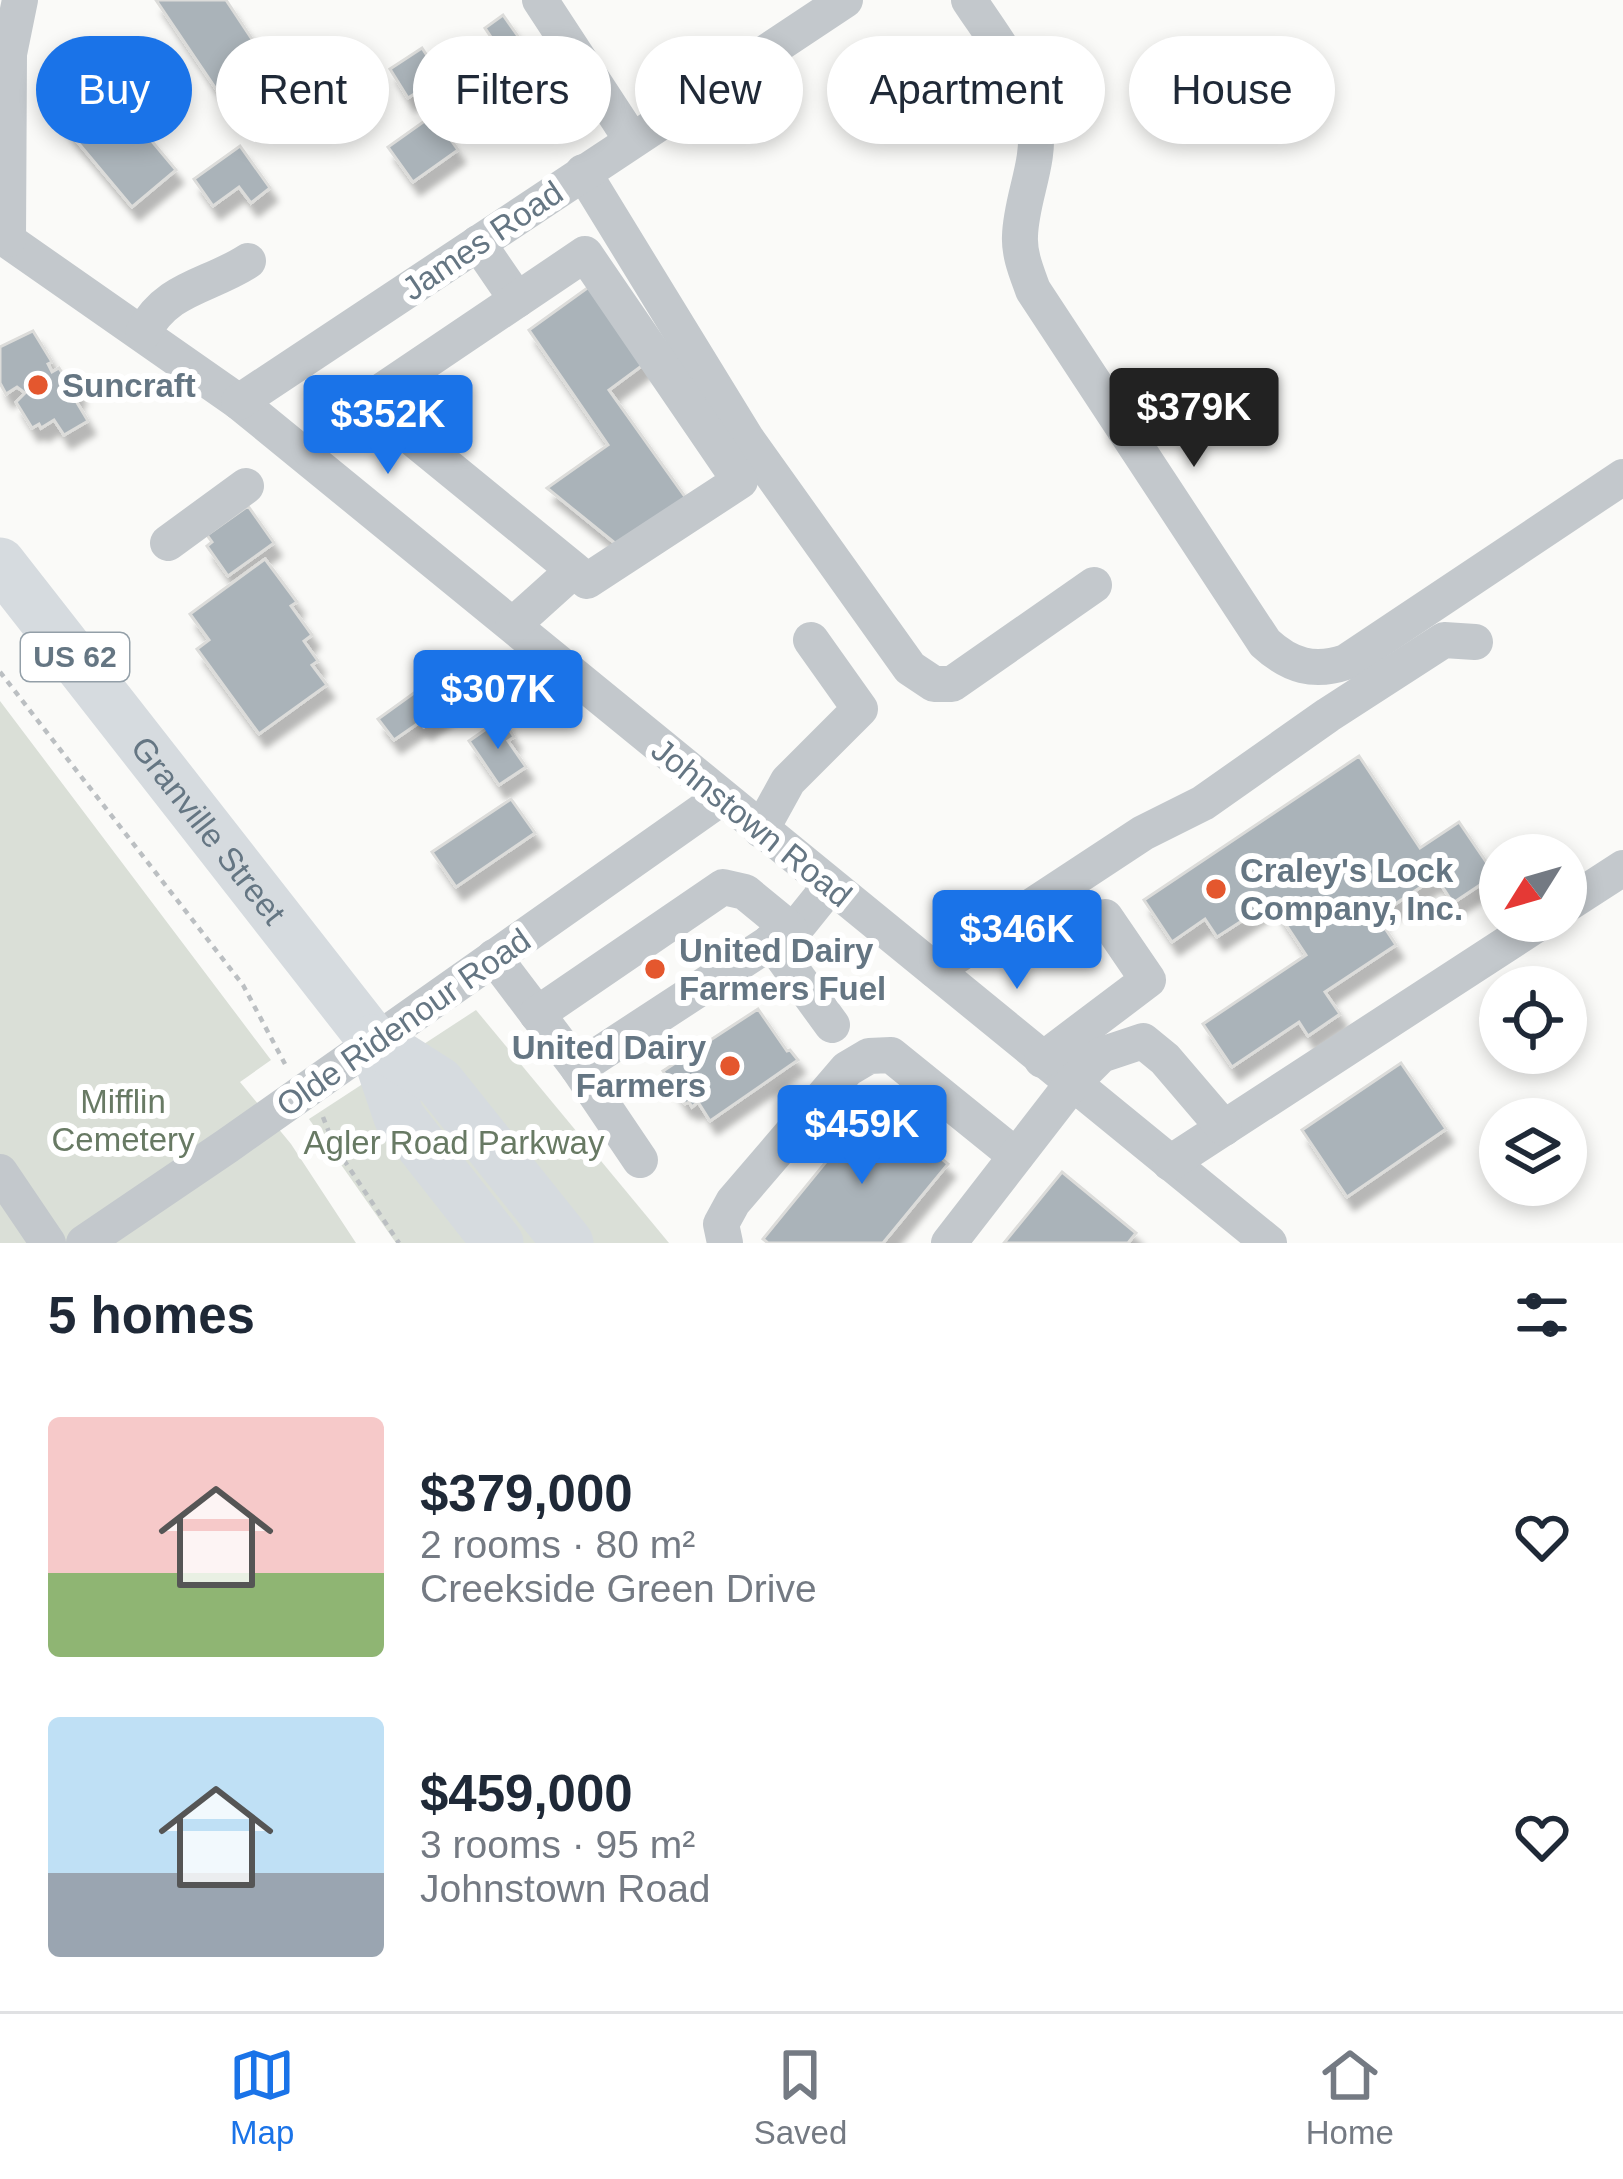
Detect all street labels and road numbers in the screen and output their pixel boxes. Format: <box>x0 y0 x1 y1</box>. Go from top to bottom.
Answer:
street label: James Road <box>395 173 569 308</box>
road number: US 62 <box>21 633 129 681</box>
street label: Granville Street <box>124 729 293 931</box>
street label: Johnstown Road <box>645 731 859 914</box>
street label: Olde Ridenour Road <box>269 921 537 1124</box>

